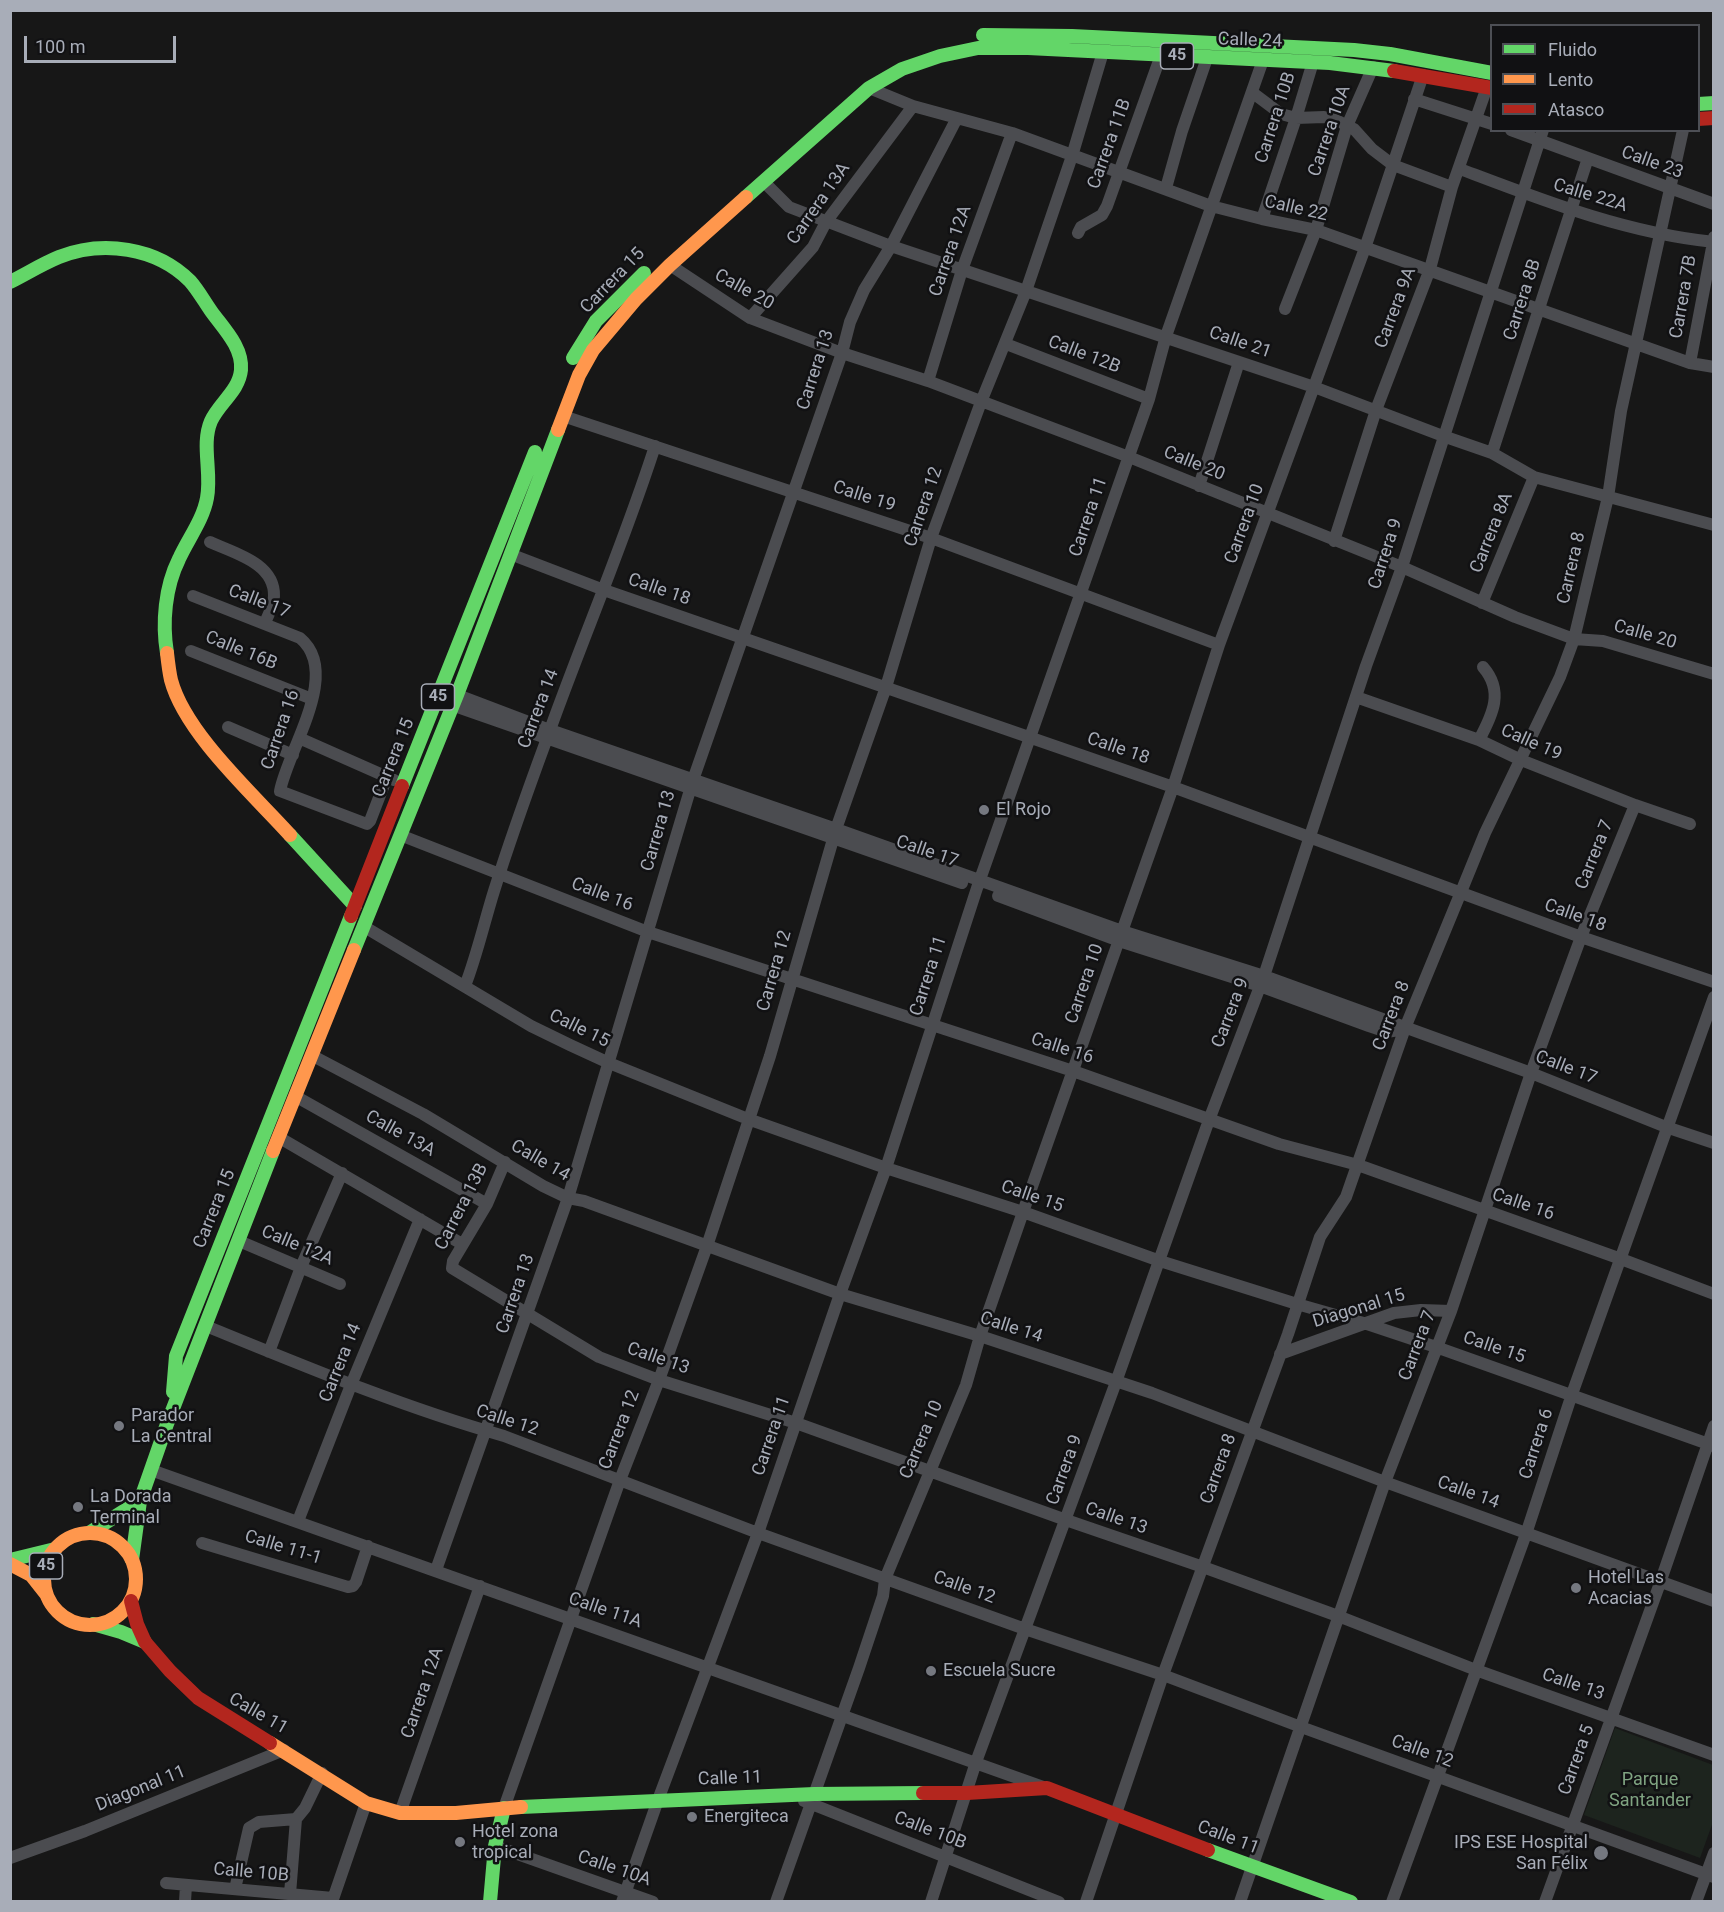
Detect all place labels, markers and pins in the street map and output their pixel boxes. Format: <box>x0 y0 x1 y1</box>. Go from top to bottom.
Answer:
place label: El Rojo <box>996 799 1051 821</box>
marker: El Rojo <box>977 803 991 817</box>
place label: Parador La Central <box>131 1405 212 1448</box>
marker: Parador La Central <box>112 1419 126 1433</box>
place label: La Dorada Terminal <box>90 1486 172 1528</box>
marker: La Dorada Terminal <box>71 1500 85 1514</box>
place label: Hotel Las Acacias <box>1588 1567 1664 1610</box>
marker: Hotel Las Acacias <box>1569 1581 1583 1595</box>
place label: Escuela Sucre <box>943 1660 1056 1682</box>
marker: Escuela Sucre <box>924 1664 938 1678</box>
place label: Energiteca <box>704 1806 789 1828</box>
marker: Energiteca <box>685 1810 699 1824</box>
place label: Hotel zona tropical <box>472 1821 558 1864</box>
place label: IPS ESE Hospital San Félix <box>1454 1832 1588 1874</box>
marker: Hotel zona tropical <box>453 1835 467 1849</box>
marker: IPS ESE Hospital San Félix <box>1592 1844 1610 1862</box>

